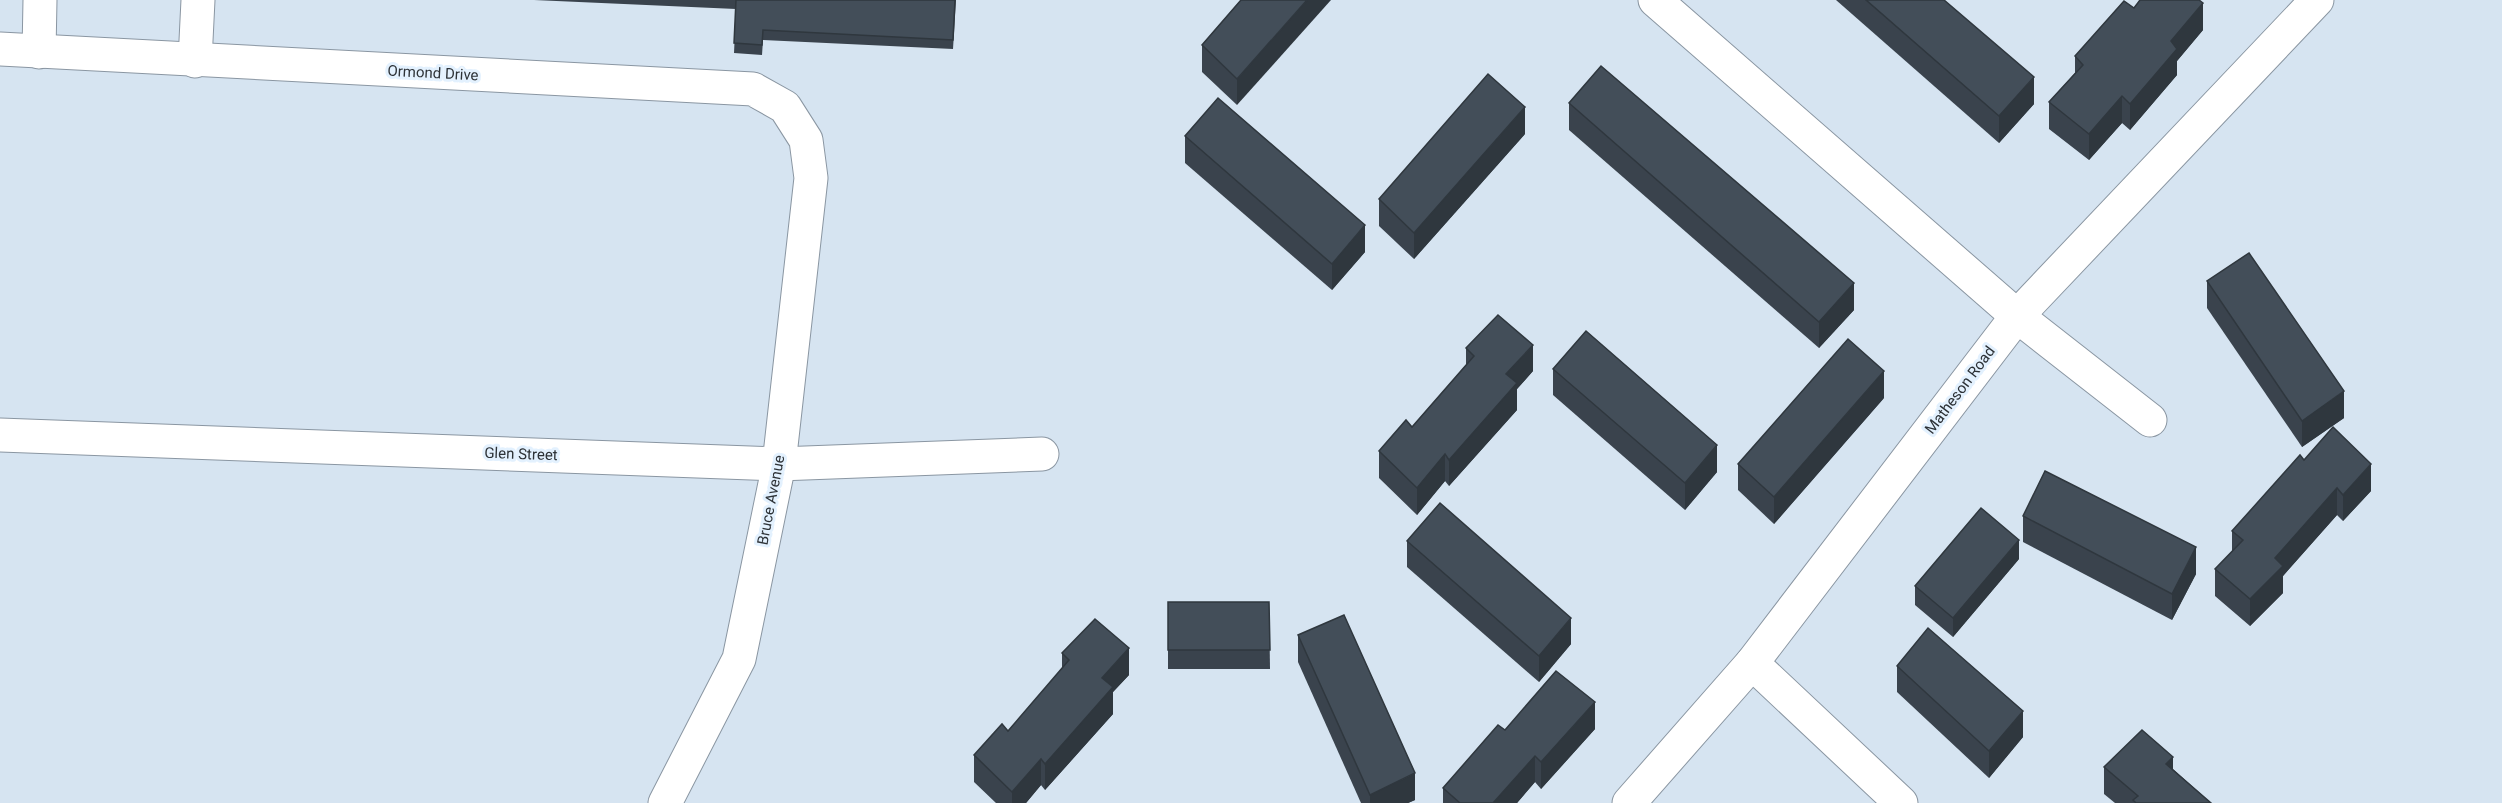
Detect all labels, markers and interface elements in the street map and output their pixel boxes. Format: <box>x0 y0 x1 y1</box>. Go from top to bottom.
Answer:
street label: Ormond Drive <box>387 62 479 84</box>
street label: Matheson Road <box>1921 343 1999 437</box>
street label: Glen Street <box>484 444 558 464</box>
street label: Bruce Avenue <box>753 453 789 547</box>

